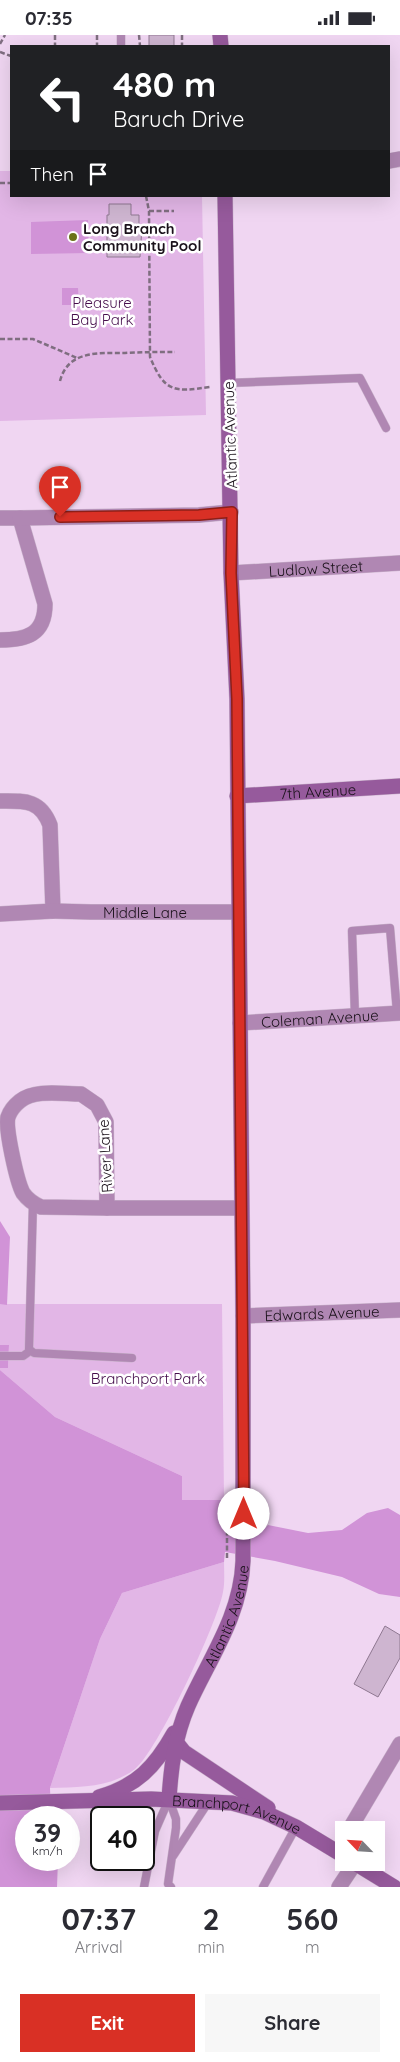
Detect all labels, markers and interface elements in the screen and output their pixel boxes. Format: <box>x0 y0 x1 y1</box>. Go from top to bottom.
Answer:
text: 07:35 <box>25 6 73 30</box>
text: 480 m <box>113 62 216 106</box>
icon: left <box>30 65 95 130</box>
text: Baruch Drive <box>113 105 245 133</box>
icon: arrive <box>84 160 112 188</box>
text: Then <box>30 162 74 186</box>
place label: Long Branch Community Pool <box>83 219 202 255</box>
marker: Long Branch Community Pool <box>67 231 79 243</box>
park label: Pleasure Bay Park <box>70 293 134 329</box>
street label: Atlantic Avenue <box>219 381 241 489</box>
pin <box>39 466 81 517</box>
icon: arrive <box>46 473 74 501</box>
street label: Ludlow Street <box>268 556 364 580</box>
street label: 7th Avenue <box>279 779 357 803</box>
street label: Middle Lane <box>103 903 187 922</box>
street label: Coleman Avenue <box>261 1005 379 1031</box>
street label: River Lane <box>94 1119 116 1193</box>
street label: Edwards Avenue <box>264 1301 380 1325</box>
park label: Branchport Park <box>91 1369 205 1388</box>
position arrow <box>217 1487 269 1539</box>
street label: Atlantic Avenue <box>200 1564 252 1670</box>
street label: Branchport Avenue <box>171 1791 305 1838</box>
speed limit sign: 40 <box>90 1806 155 1871</box>
text: 39 <box>34 1817 61 1848</box>
north arrow <box>335 1821 385 1871</box>
map controls <box>335 1821 385 1871</box>
text: km/h <box>32 1843 63 1858</box>
text: 07:37 <box>61 1900 136 1938</box>
text: 2 <box>203 1900 220 1938</box>
text: 560 <box>286 1900 338 1938</box>
text: Arrival <box>75 1937 123 1957</box>
text: min <box>197 1937 225 1957</box>
text: m <box>305 1937 320 1957</box>
button: Exit <box>20 1994 195 2052</box>
button: Share <box>205 1994 380 2052</box>

